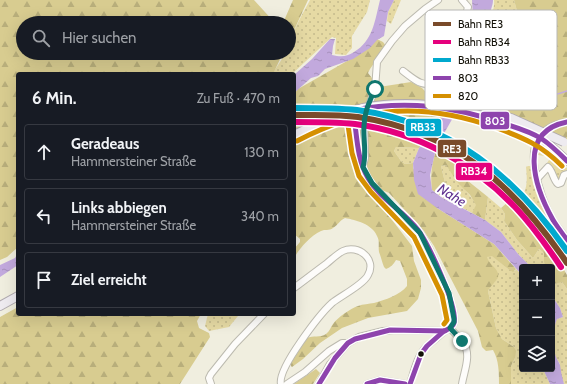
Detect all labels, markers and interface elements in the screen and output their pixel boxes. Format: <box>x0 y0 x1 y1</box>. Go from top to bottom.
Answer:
legend <box>425 10 557 110</box>
search box <box>16 16 296 60</box>
text: Bahn RE3 <box>458 17 503 31</box>
icon: search <box>30 27 52 49</box>
text: Hier suchen <box>62 29 137 47</box>
text: Bahn RB34 <box>458 35 511 49</box>
text: Bahn RB33 <box>458 53 510 67</box>
text: 803 <box>458 71 478 85</box>
route start <box>366 80 384 98</box>
text: 6 Min. <box>32 88 77 108</box>
text: 820 <box>458 89 478 103</box>
text: Zu Fuß · 470 m <box>197 90 280 106</box>
line badge: 803 <box>480 111 510 130</box>
text: 803 <box>485 114 505 128</box>
line badge: RB33 <box>405 118 442 137</box>
text: RB33 <box>410 120 436 134</box>
text: Geradeaus <box>71 135 139 153</box>
line badge: RE3 <box>437 139 467 158</box>
icon: ahead <box>33 141 55 163</box>
text: RE3 <box>442 142 462 156</box>
text: 130 m <box>244 144 279 160</box>
text: Hammersteiner Straße <box>71 153 196 169</box>
line badge: RB34 <box>455 162 493 181</box>
text: RB34 <box>461 164 487 178</box>
water label: Nahe <box>434 179 470 211</box>
text: Links abbiegen <box>71 199 167 217</box>
icon: left <box>33 205 55 227</box>
text: 340 m <box>241 208 279 224</box>
text: Hammersteiner Straße <box>71 217 196 233</box>
map controls <box>519 264 555 372</box>
button: + <box>519 264 555 300</box>
icon: arrive <box>33 269 55 291</box>
text: Ziel erreicht <box>71 271 147 289</box>
button: − <box>519 300 555 336</box>
route end <box>453 332 471 350</box>
button: layers <box>519 336 555 372</box>
unlabelled marker <box>416 349 426 359</box>

